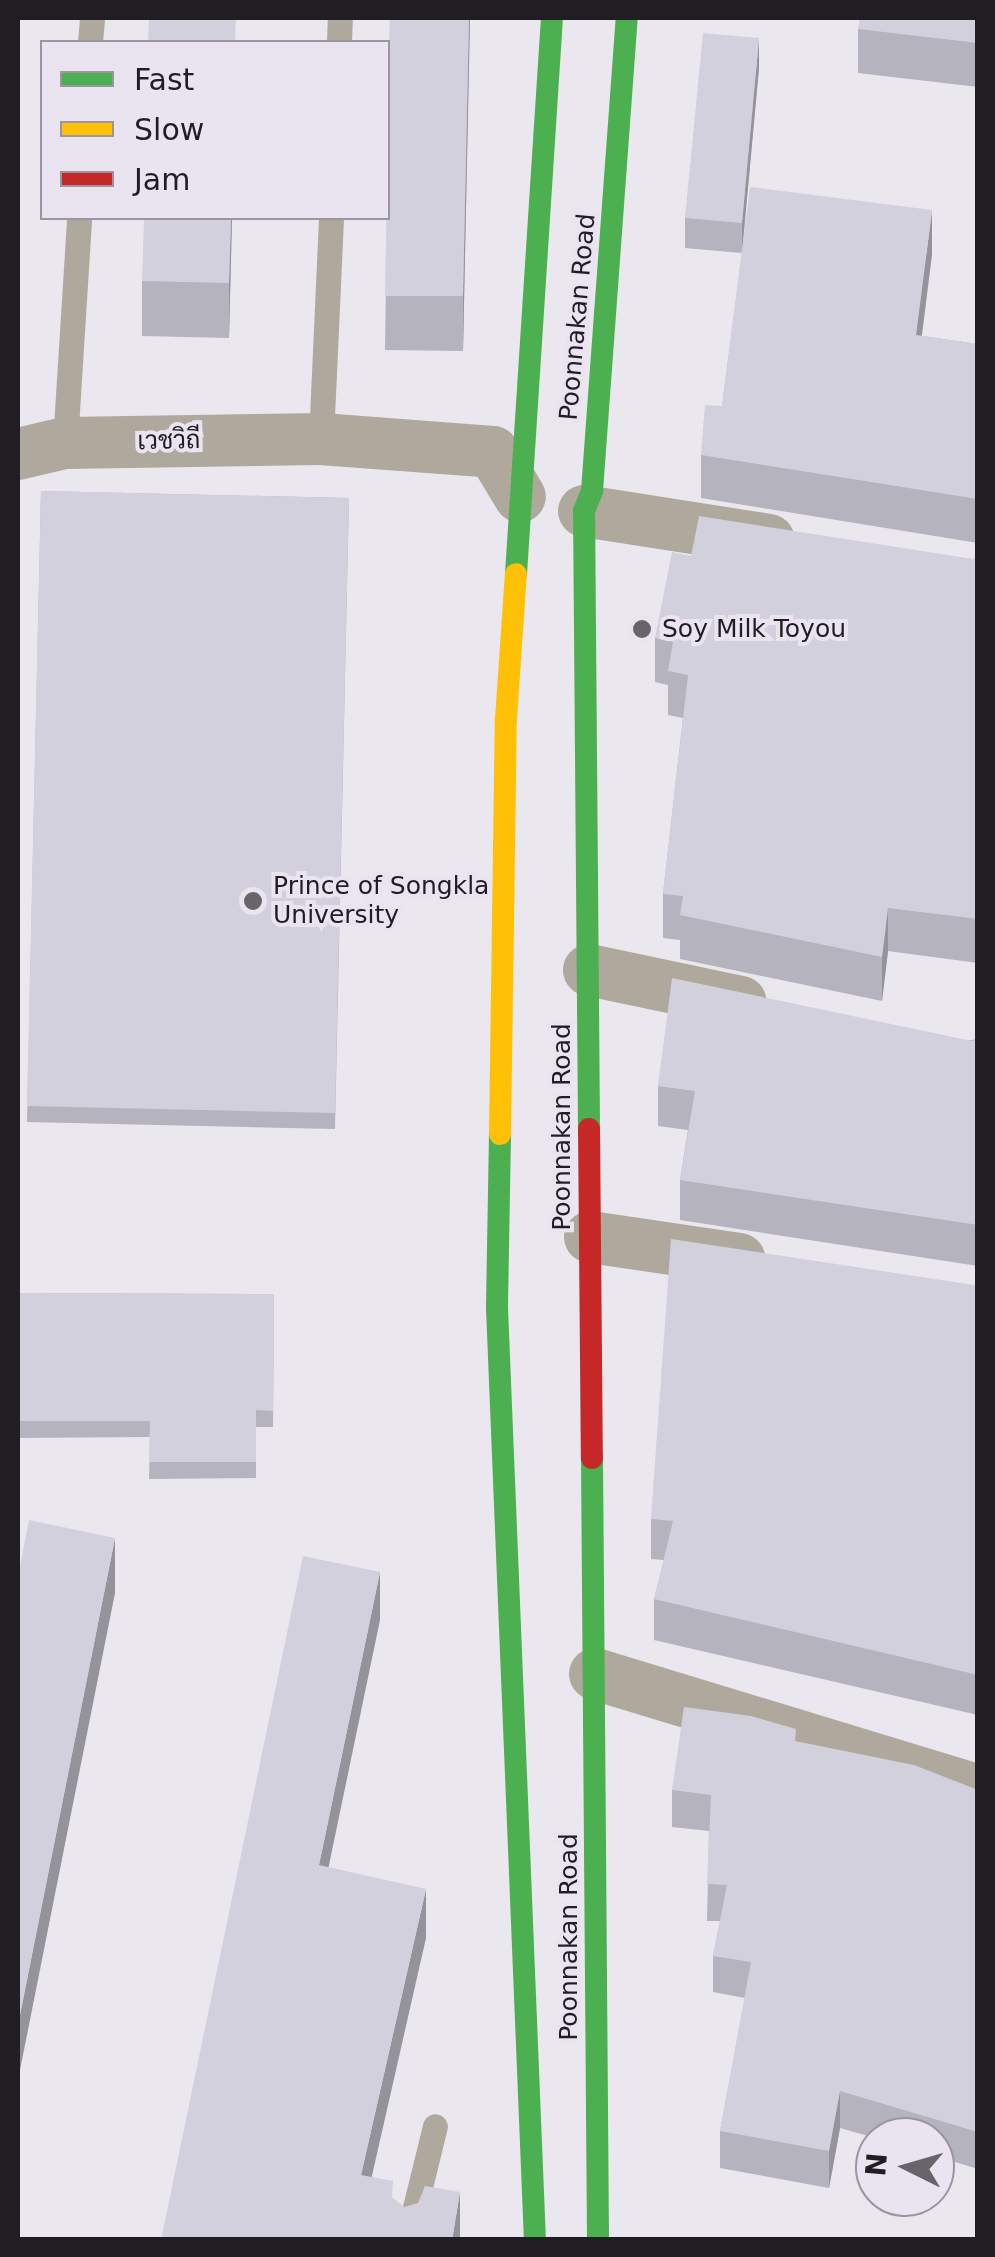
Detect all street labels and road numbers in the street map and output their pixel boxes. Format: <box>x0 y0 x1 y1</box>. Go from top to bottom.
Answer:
street label: Poonnakan Road <box>554 212 602 422</box>
street label: เวชวิถี <box>137 425 201 457</box>
street label: Poonnakan Road <box>547 1023 577 1231</box>
street label: Poonnakan Road <box>554 1833 584 2041</box>

